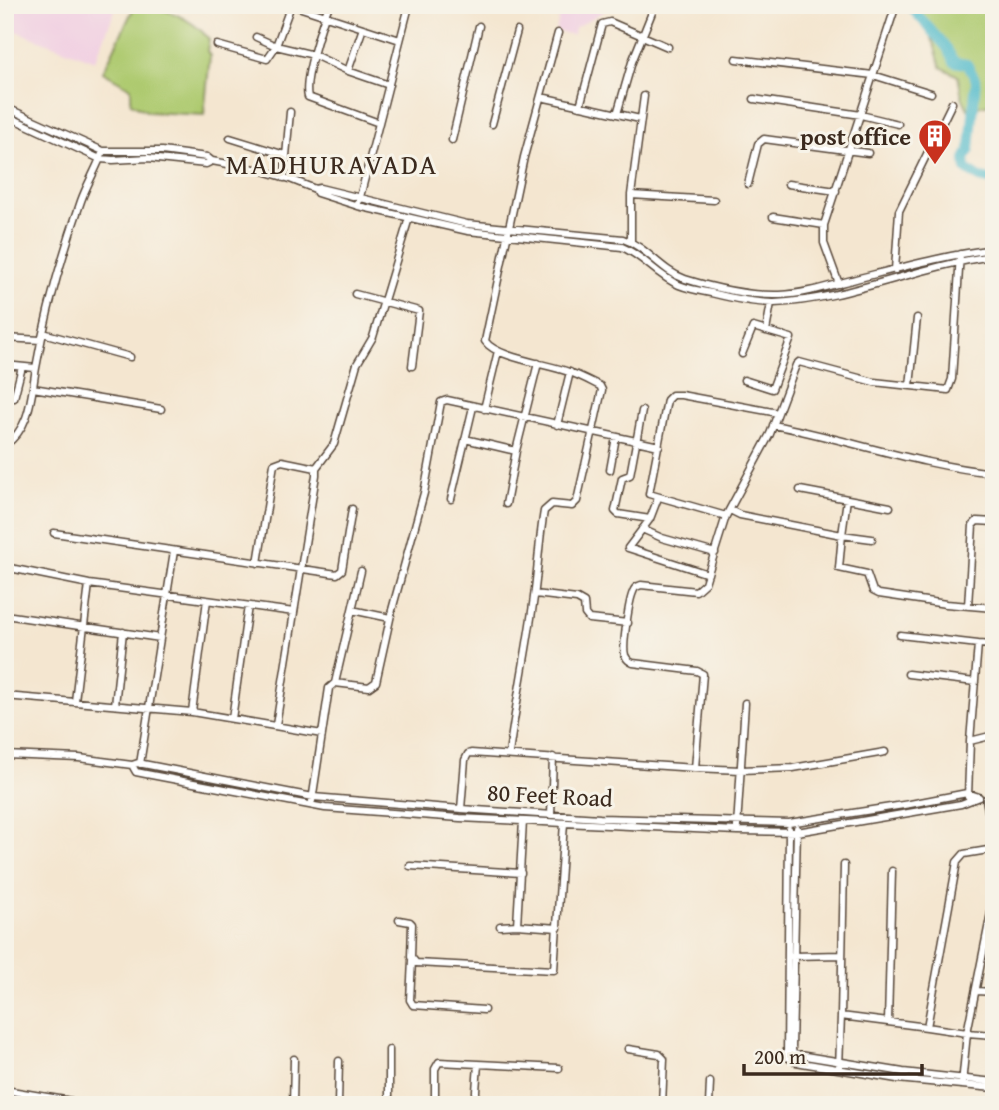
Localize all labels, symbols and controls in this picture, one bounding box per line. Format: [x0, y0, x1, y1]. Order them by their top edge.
building icon: post office [916, 117, 954, 166]
place label: post office [800, 119, 911, 154]
district label: MADHURAVADA [226, 143, 438, 184]
street label: 80 Feet Road [486, 774, 614, 816]
scale bar [744, 1033, 922, 1077]
text: 200 m [754, 1041, 806, 1072]

